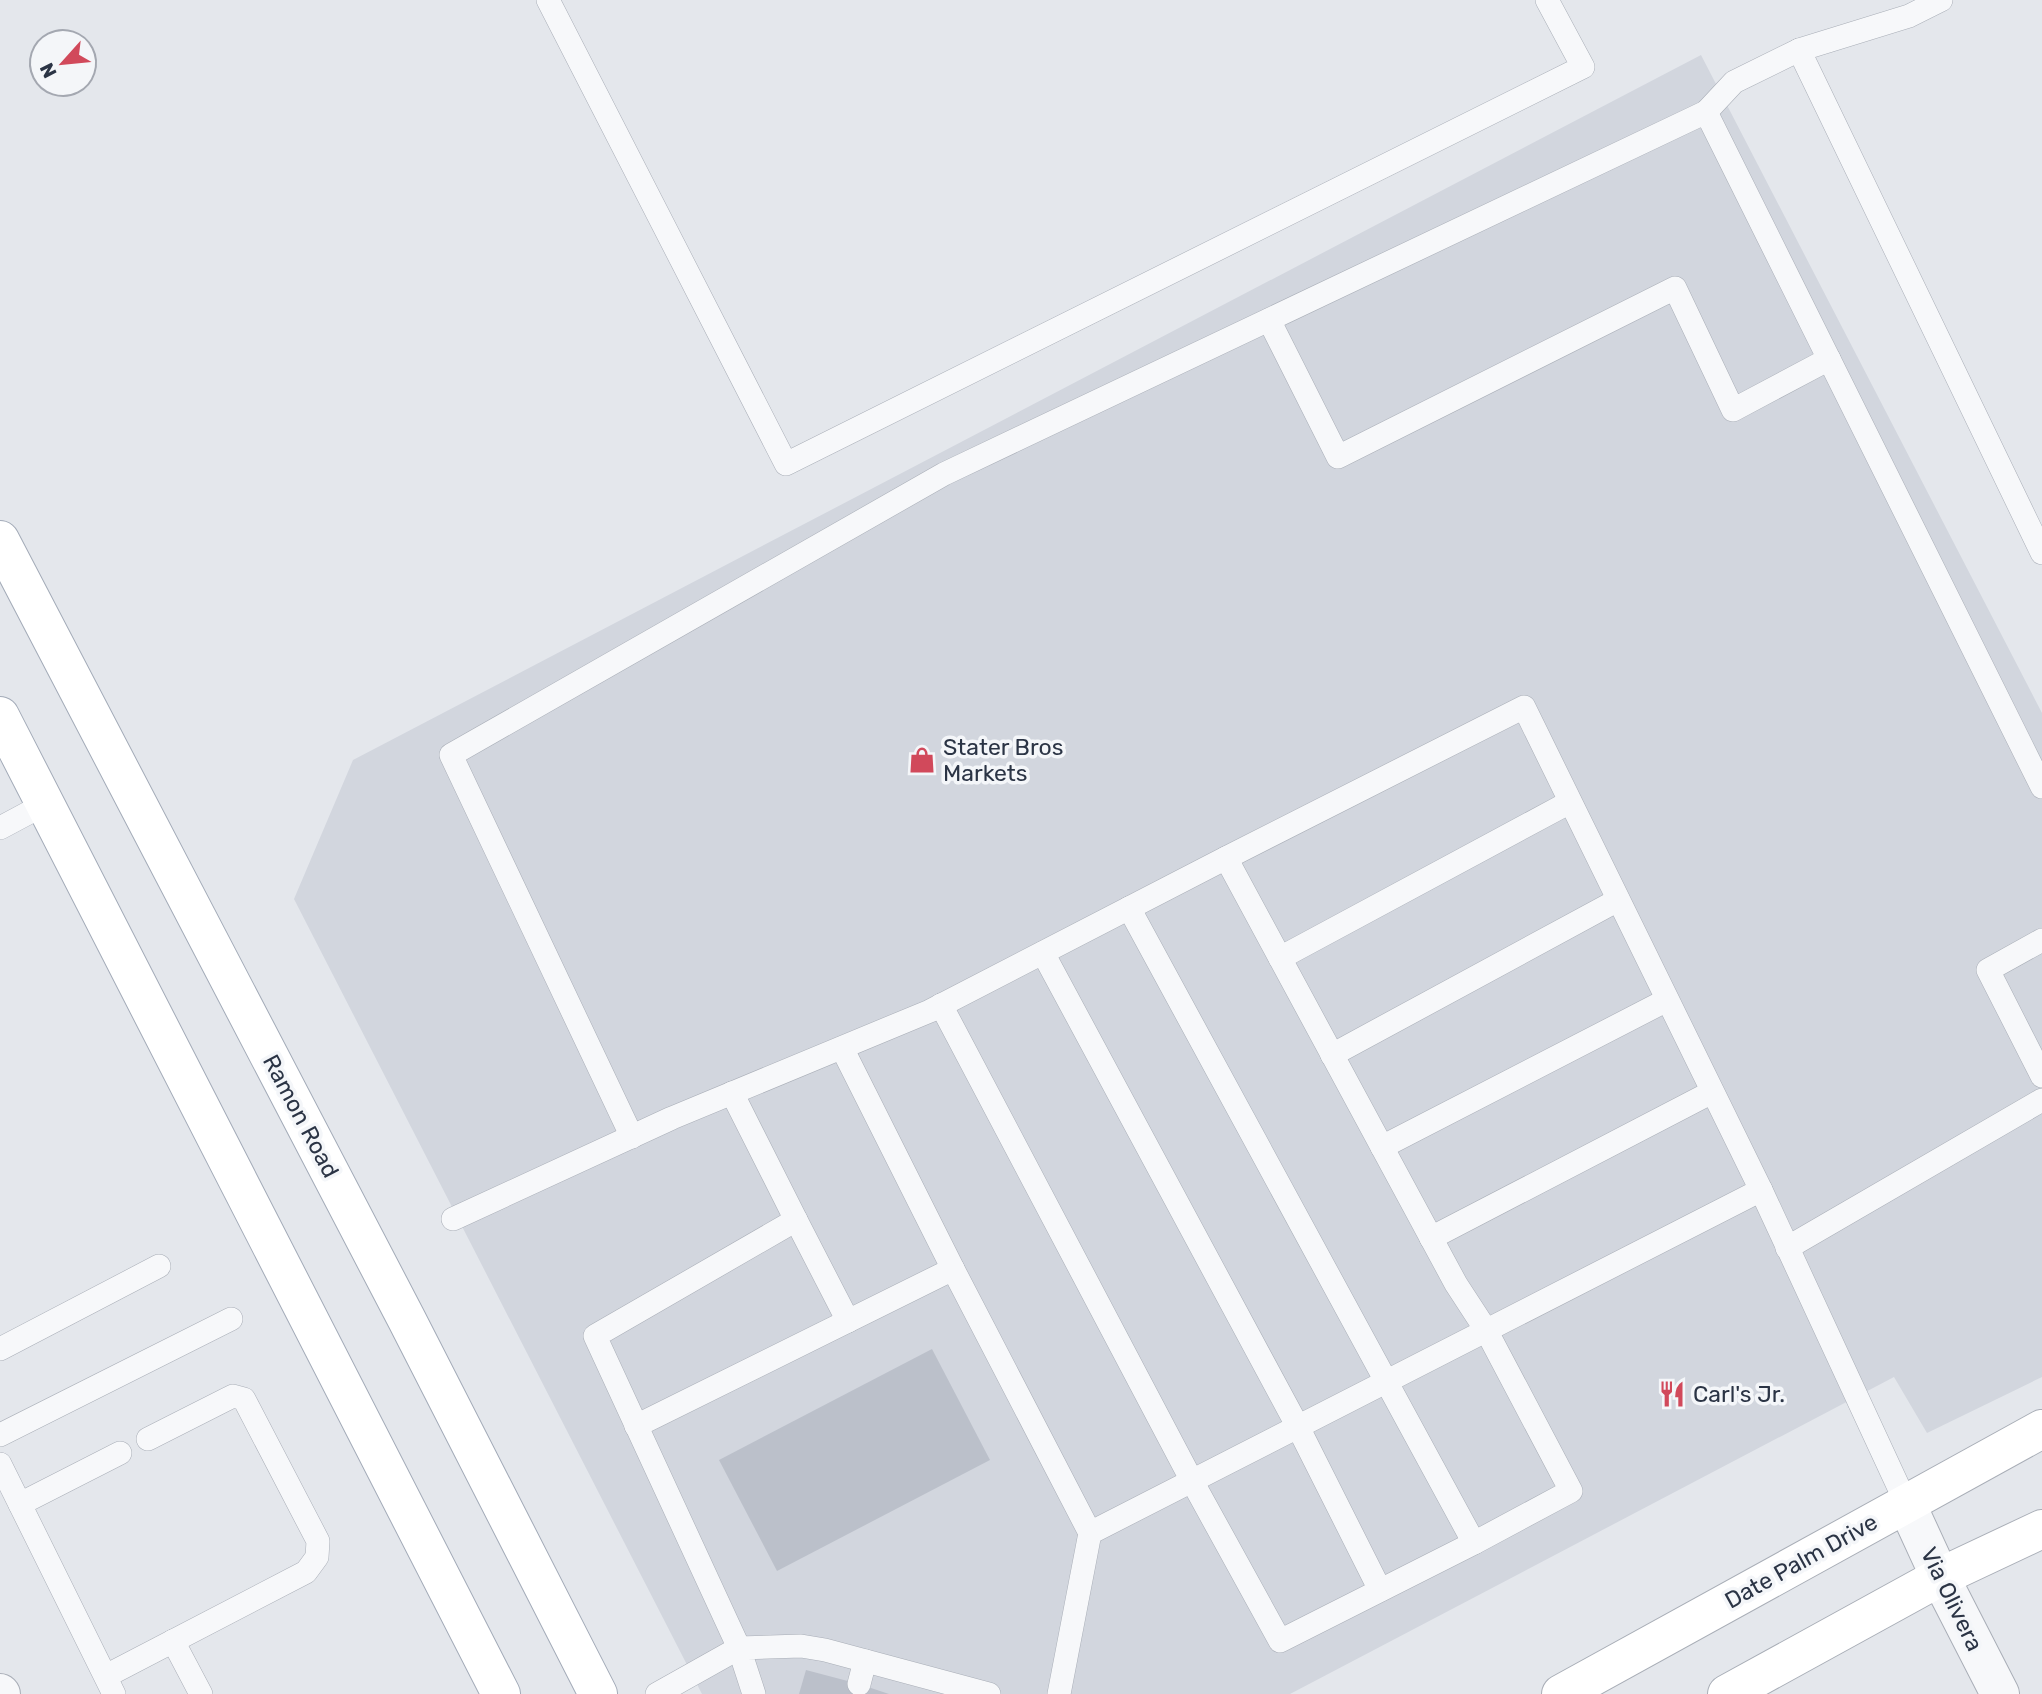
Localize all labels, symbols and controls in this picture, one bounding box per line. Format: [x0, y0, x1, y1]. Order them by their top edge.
north arrow [28, 28, 98, 98]
text: N [35, 59, 62, 82]
place label: Stater Bros Markets [943, 733, 1063, 787]
shop icon: Stater Bros Markets [907, 745, 937, 775]
street label: Ramon Road [257, 1050, 345, 1182]
restaurant icon: Carl's Jr. [1657, 1379, 1687, 1409]
place label: Carl's Jr. [1693, 1380, 1785, 1408]
street label: Date Palm Drive [1720, 1507, 1882, 1615]
street label: Via Olivera [1915, 1543, 1989, 1655]

